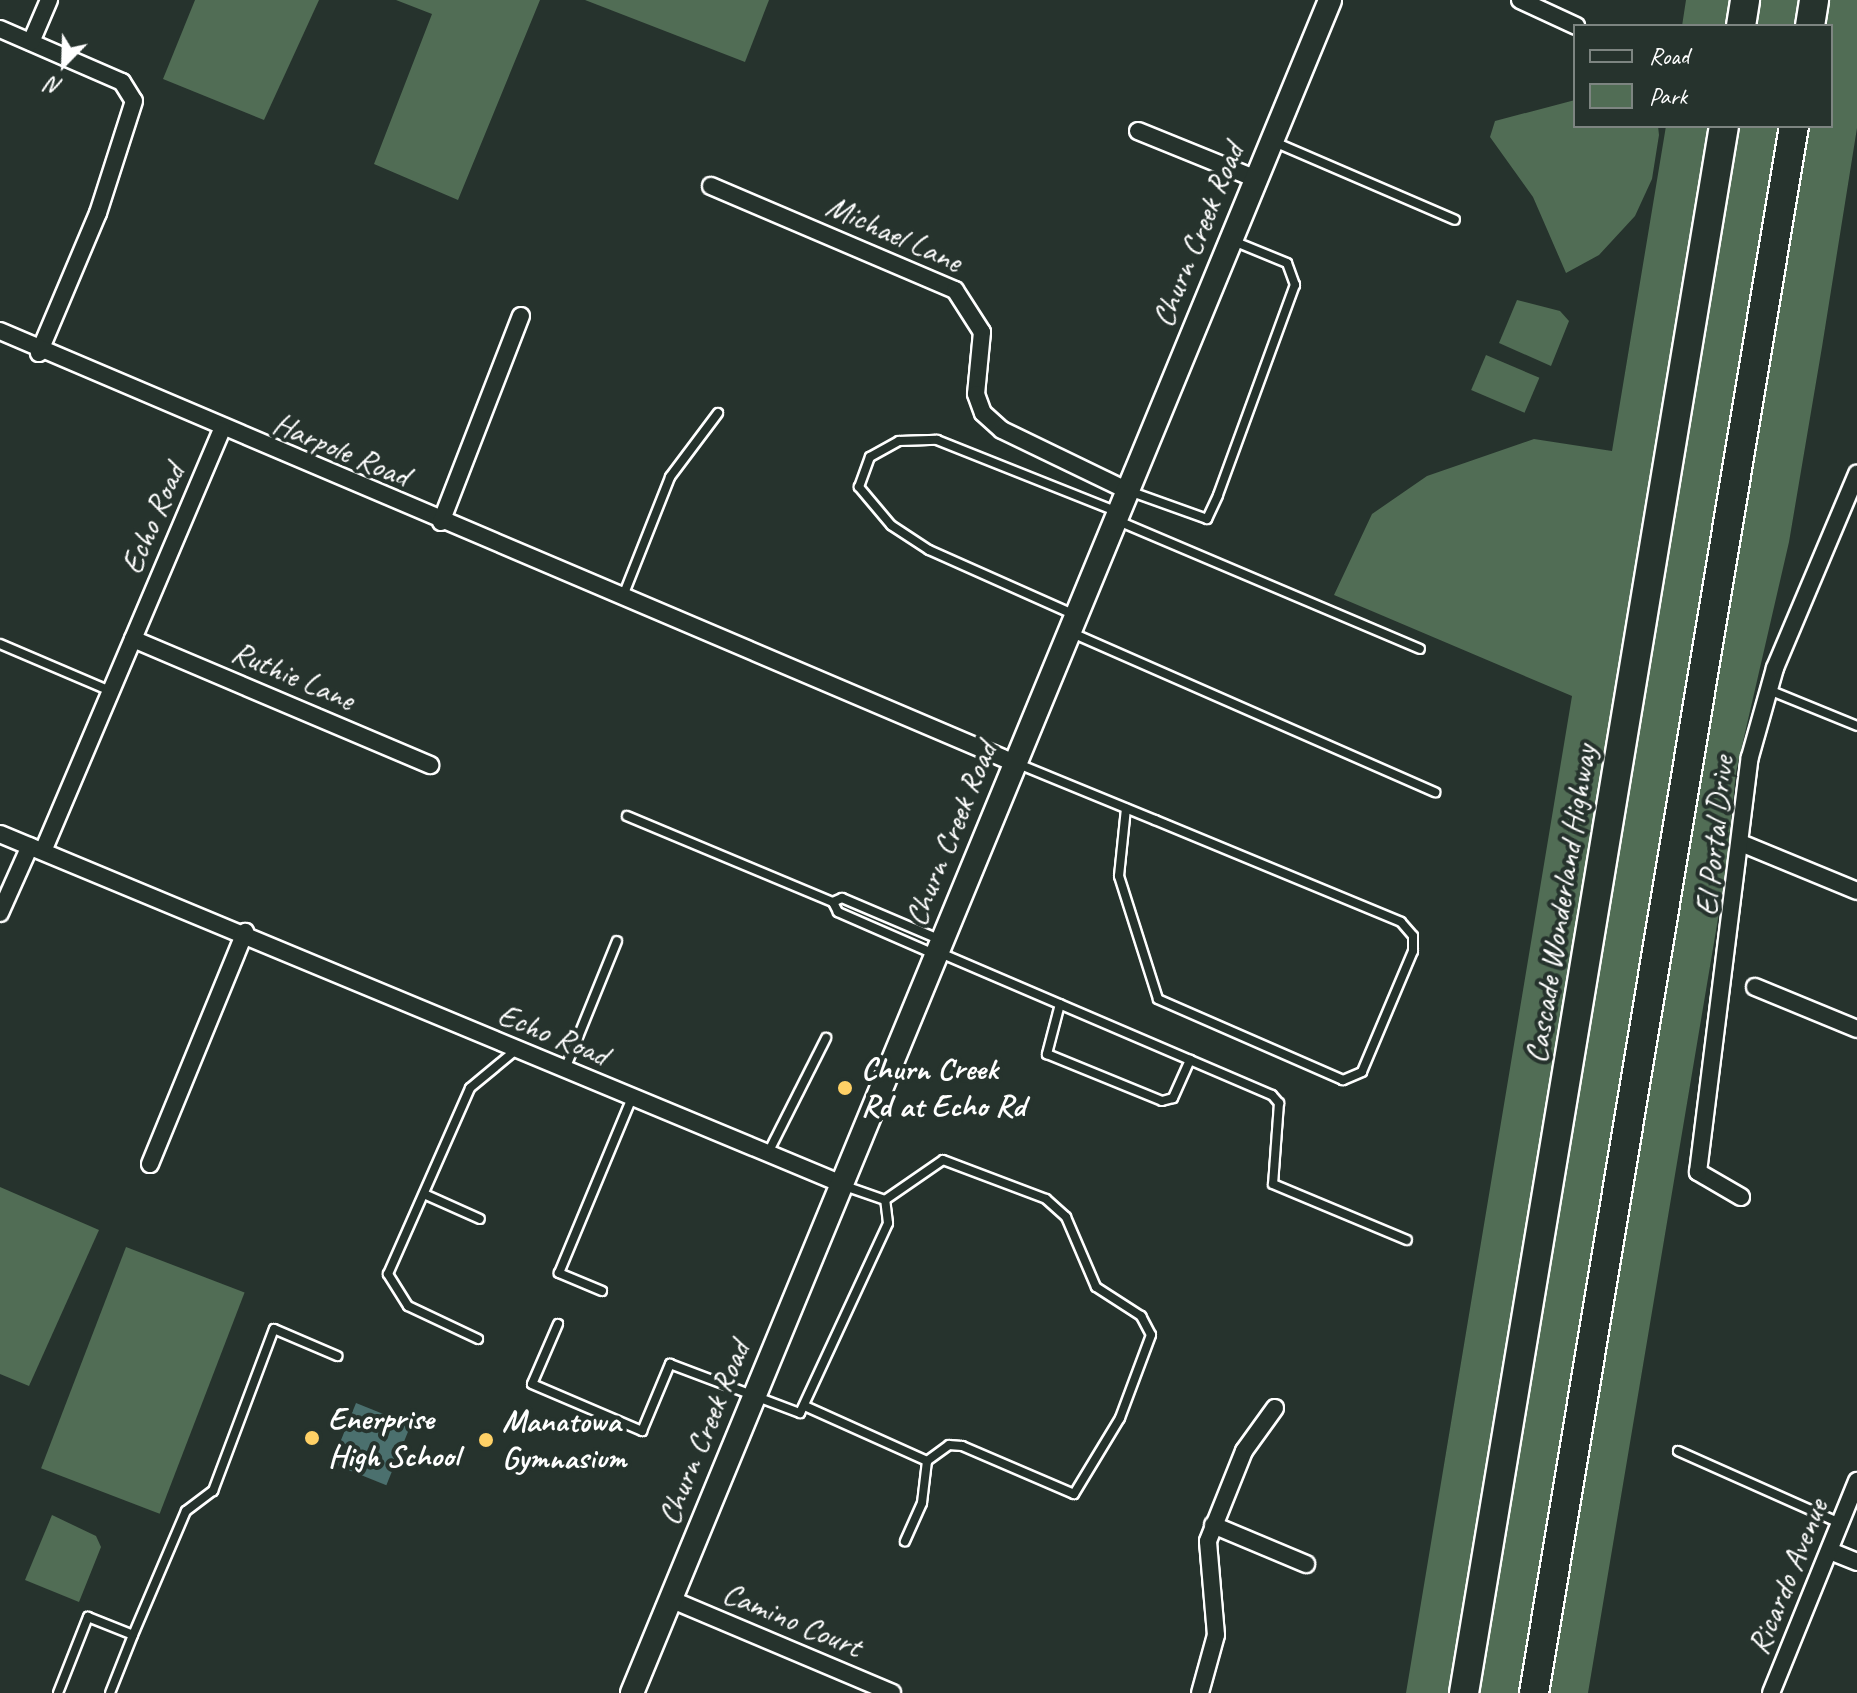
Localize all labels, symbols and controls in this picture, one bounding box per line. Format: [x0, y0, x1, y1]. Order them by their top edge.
north arrow [24, 24, 104, 104]
legend [1573, 24, 1833, 128]
text: Road [1649, 41, 1689, 71]
text: N [43, 71, 66, 102]
text: Park [1649, 81, 1687, 111]
street label: Churn Creek Road [1144, 137, 1252, 333]
street label: Michael Lane [820, 187, 968, 281]
street label: Harpole Road [267, 404, 415, 496]
street label: Echo Road [113, 458, 193, 580]
street label: Ruthie Lane [226, 633, 360, 719]
street label: Churn Creek Road [897, 736, 1005, 932]
street label: Cascade Wonderland Highway [1517, 742, 1605, 1066]
street label: El Portal Drive [1687, 754, 1743, 918]
street label: Echo Road [492, 996, 614, 1074]
place label: Churn Creek Rd at Echo Rd [861, 1051, 1024, 1126]
marker: Churn Creek Rd at Echo Rd [836, 1079, 854, 1097]
street label: Churn Creek Road [650, 1335, 758, 1531]
place label: Enerprise High School [328, 1401, 458, 1476]
place label: Manatowa Gymnasium [502, 1403, 626, 1478]
marker: Enerprise High School [303, 1429, 321, 1447]
marker: Manatowa Gymnasium [477, 1431, 495, 1449]
street label: Ricardo Avenue [1739, 1494, 1837, 1660]
street label: Camino Court [717, 1574, 867, 1666]

